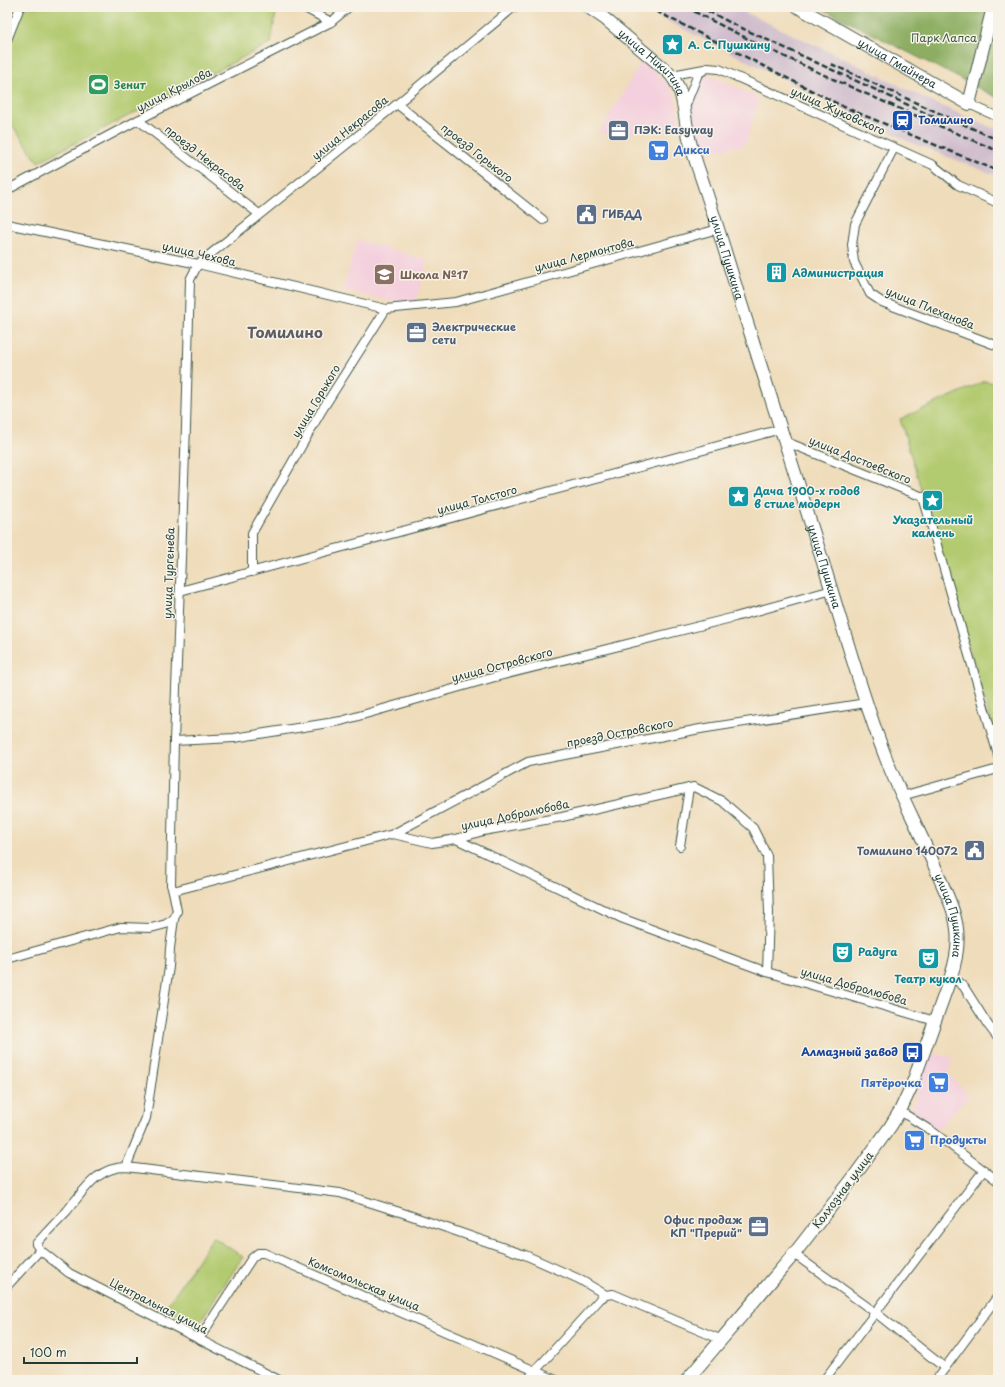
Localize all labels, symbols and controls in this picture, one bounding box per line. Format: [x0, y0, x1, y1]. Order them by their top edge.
street label: улица Никитина [615, 24, 690, 98]
park label: Парк Лапса [911, 29, 977, 46]
place icon: А. С. Пушкину [660, 32, 686, 58]
street label: улица Гмайнера [855, 34, 940, 92]
place label: А. С. Пушкину [688, 36, 770, 53]
street label: улица Крылова [133, 63, 215, 116]
sports icon: Зенит [85, 72, 111, 98]
place label: Зенит [113, 76, 146, 93]
street label: улица Жуковского [788, 82, 888, 139]
street label: улица Некрасова [308, 91, 392, 164]
station icon: Томилино [889, 107, 915, 133]
place label: Томилино [918, 111, 974, 128]
office icon: ПЭК: Easyway [606, 117, 632, 143]
street label: проезд Горького [438, 119, 517, 186]
street label: проезд Некрасова [161, 121, 249, 195]
place label: ПЭК: Easyway [634, 121, 713, 138]
supermarket icon: Дикси [646, 137, 672, 163]
place label: Дикси [673, 141, 710, 158]
public building icon: ГИБДД [574, 201, 600, 227]
place label: ГИБДД [602, 205, 642, 222]
street label: улица Пушкина [706, 213, 748, 302]
street label: улица Лермонтова [532, 233, 636, 276]
street label: улица Чехова [161, 237, 238, 270]
building icon: Администрация [764, 260, 790, 286]
school or university icon: Школа №17 [372, 262, 398, 288]
place label: Администрация [792, 264, 884, 281]
place label: Школа №17 [400, 266, 468, 283]
street label: улица Плеханова [883, 282, 977, 333]
place label: Электрические сети [432, 318, 516, 348]
district label: Томилино [247, 320, 323, 343]
office icon: Электрические сети [404, 320, 430, 346]
street label: улица Горького [287, 361, 344, 441]
street label: улица Достоевского [807, 431, 914, 488]
street label: улица Толстого [435, 481, 519, 518]
place label: Дача 1900-х годов в стиле модерн [753, 482, 860, 512]
place icon: Дача 1900-х годов в стиле модерн [725, 484, 751, 510]
place icon: Указательный камень [920, 487, 946, 513]
place label: Указательный камень [892, 511, 973, 541]
street label: улица Пушкина [804, 522, 846, 611]
street label: улица Тургенева [158, 527, 179, 619]
street label: улица Островского [450, 643, 554, 686]
street label: проезд Островского [565, 714, 675, 751]
street label: улица Добролюбова [459, 795, 571, 834]
public building icon: Томилино 140072 [961, 838, 987, 864]
place label: Томилино 140072 [857, 842, 958, 859]
street label: улица Пушкина [931, 871, 967, 959]
theatre icon: Радуга [830, 939, 856, 965]
place label: Радуга [858, 943, 898, 960]
theatre icon: Театр кукол [915, 946, 941, 972]
street label: улица Добролюбова [799, 962, 910, 1009]
place label: Театр кукол [894, 970, 962, 987]
bus stop icon: Алмазный завод [900, 1039, 926, 1065]
place label: Алмазный завод [801, 1043, 898, 1060]
supermarket icon: Пятёрочка [925, 1070, 951, 1096]
place label: Пятёрочка [861, 1074, 922, 1091]
supermarket icon: Продукты [901, 1127, 927, 1153]
place label: Продукты [930, 1131, 987, 1148]
street label: Колхозная улица [808, 1148, 877, 1232]
place label: Офис продаж КП "Прерий" [664, 1211, 742, 1241]
office icon: Офис продаж КП "Прерий" [745, 1213, 771, 1239]
street label: Комсомольская улица [306, 1252, 423, 1315]
street label: Центральная улица [107, 1273, 211, 1338]
scale bar [24, 1339, 137, 1365]
text: 100 m [30, 1343, 67, 1361]

